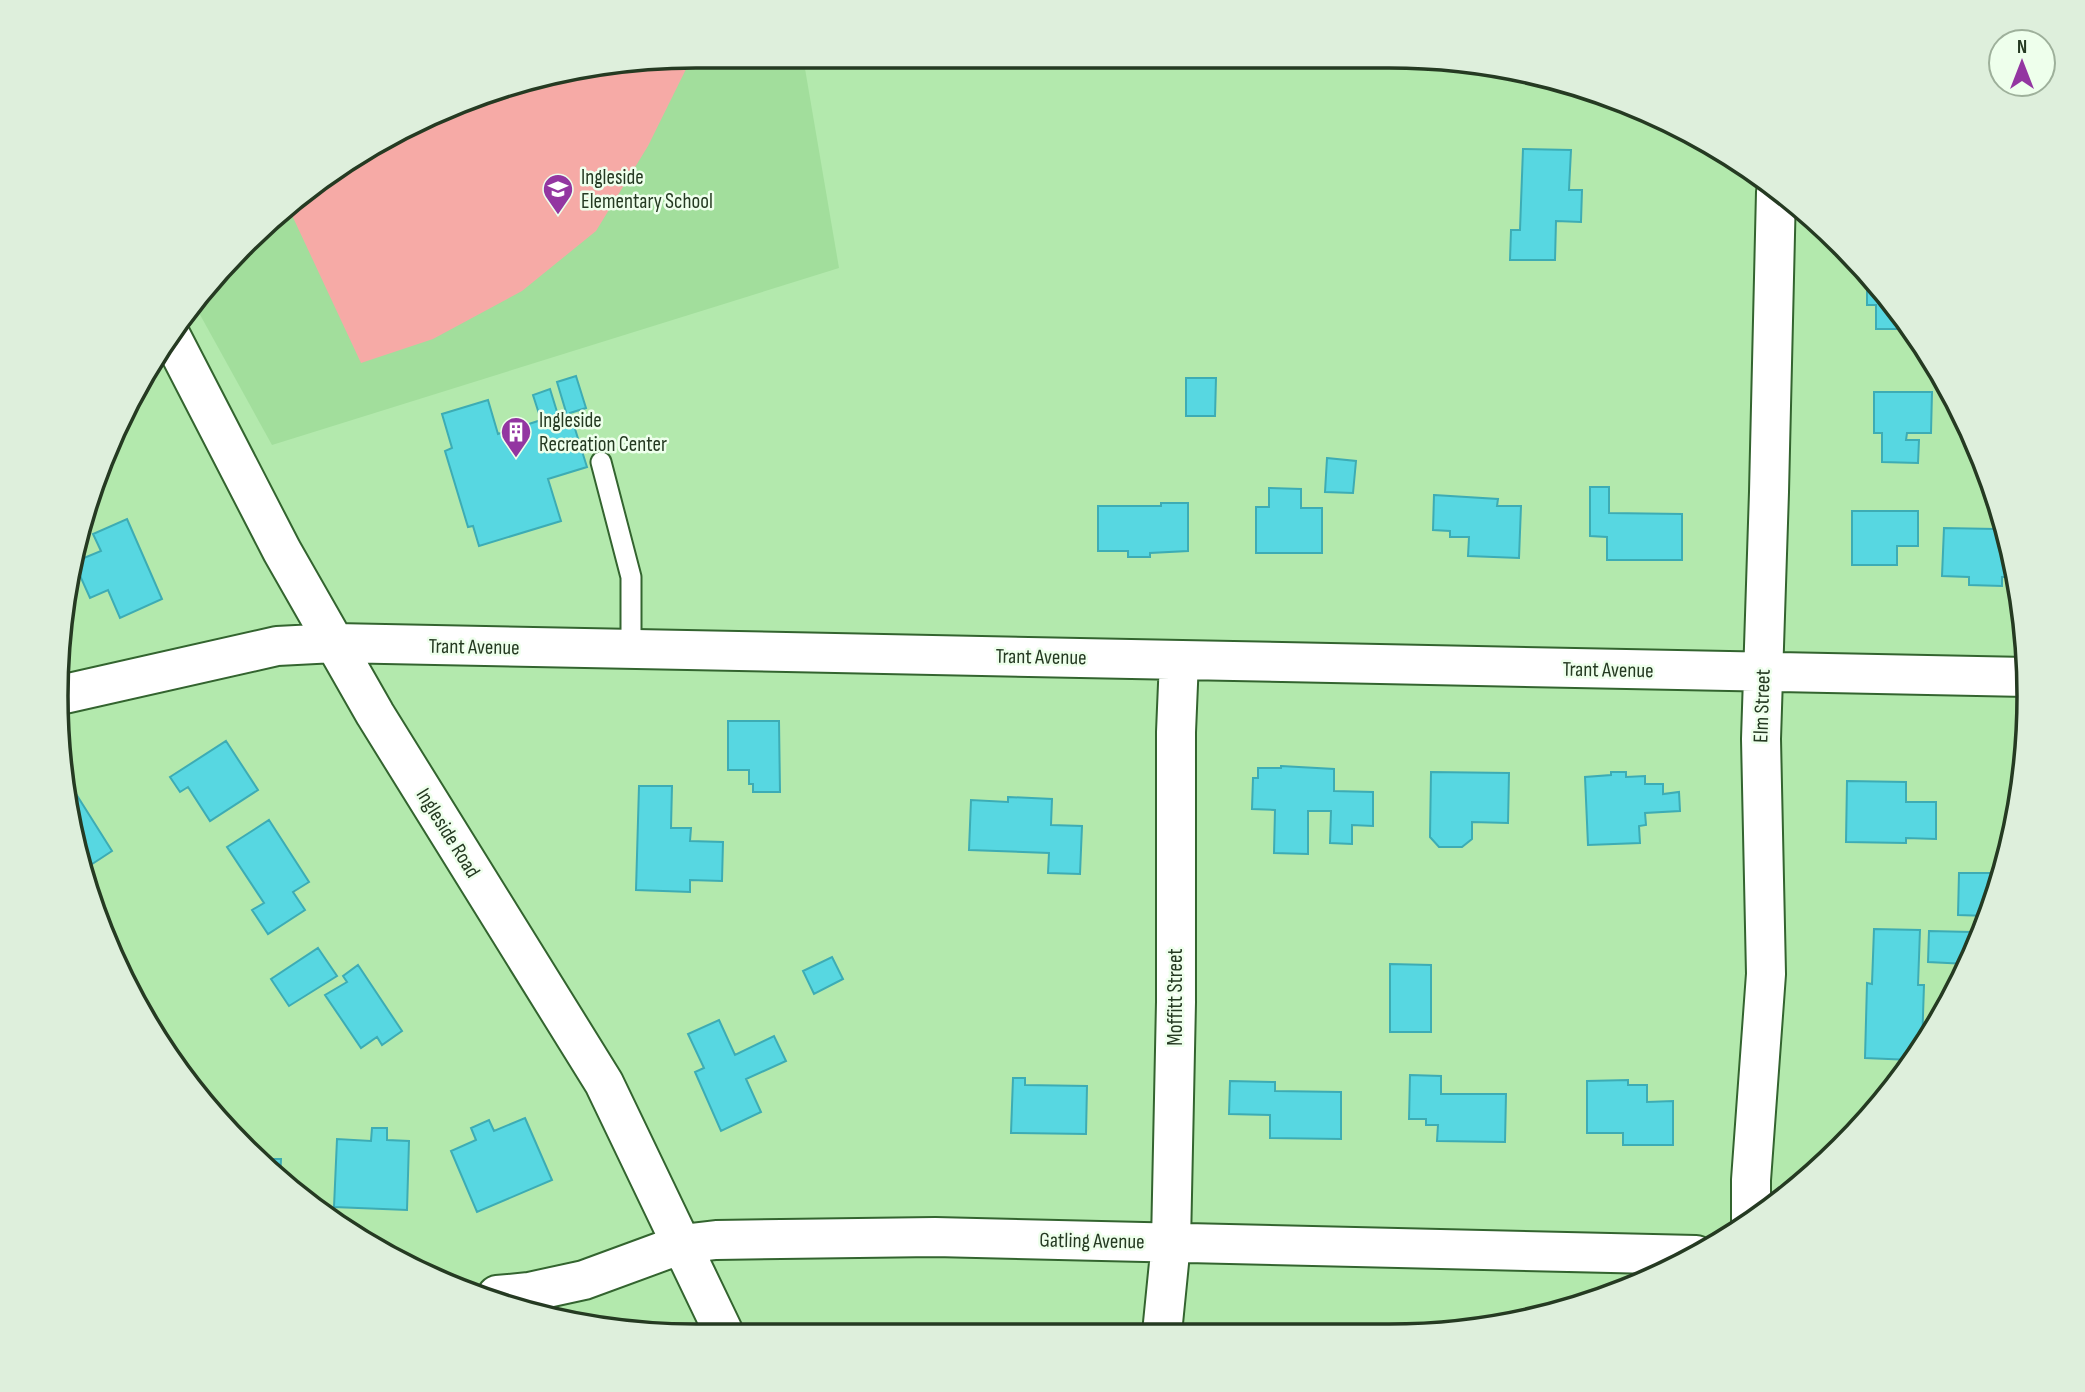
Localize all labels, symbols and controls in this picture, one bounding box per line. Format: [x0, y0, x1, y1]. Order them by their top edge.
north arrow [1987, 28, 2057, 98]
text: N [2017, 36, 2027, 59]
place label: Ingleside Elementary School [581, 165, 713, 214]
school or university icon: Ingleside Elementary School [541, 172, 575, 216]
place label: Ingleside Recreation Center [539, 408, 667, 457]
building icon: Ingleside Recreation Center [499, 415, 533, 459]
street label: Trant Avenue [428, 634, 520, 660]
street label: Trant Avenue [995, 644, 1087, 670]
street label: Trant Avenue [1562, 657, 1654, 683]
street label: Elm Street [1748, 669, 1776, 743]
street label: Ingleside Road [411, 784, 485, 882]
street label: Moffitt Street [1163, 948, 1188, 1046]
street label: Gatling Avenue [1039, 1228, 1145, 1254]

